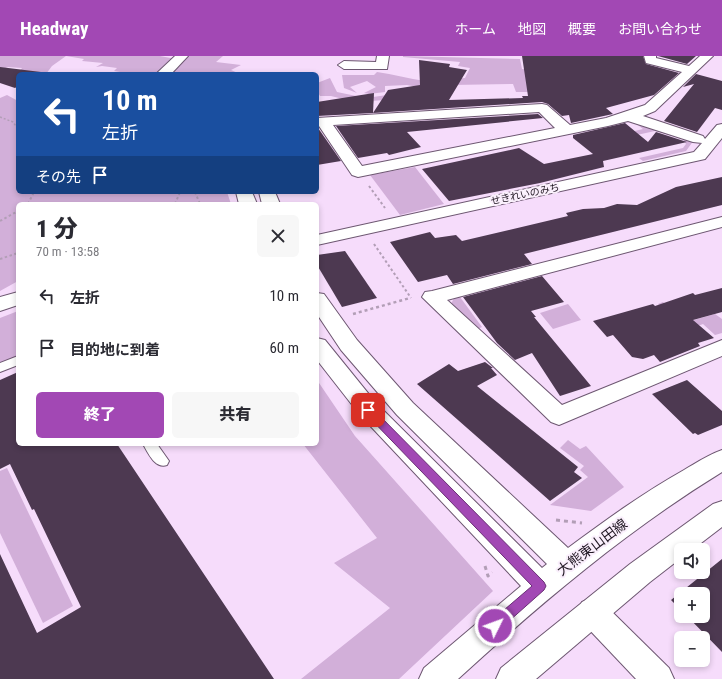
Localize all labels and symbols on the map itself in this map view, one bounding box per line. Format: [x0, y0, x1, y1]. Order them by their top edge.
street label: せきれいのみち [490, 181, 560, 207]
pin [351, 393, 385, 427]
street label: 大熊東山田線 [554, 515, 630, 579]
position arrow [474, 605, 516, 647]

